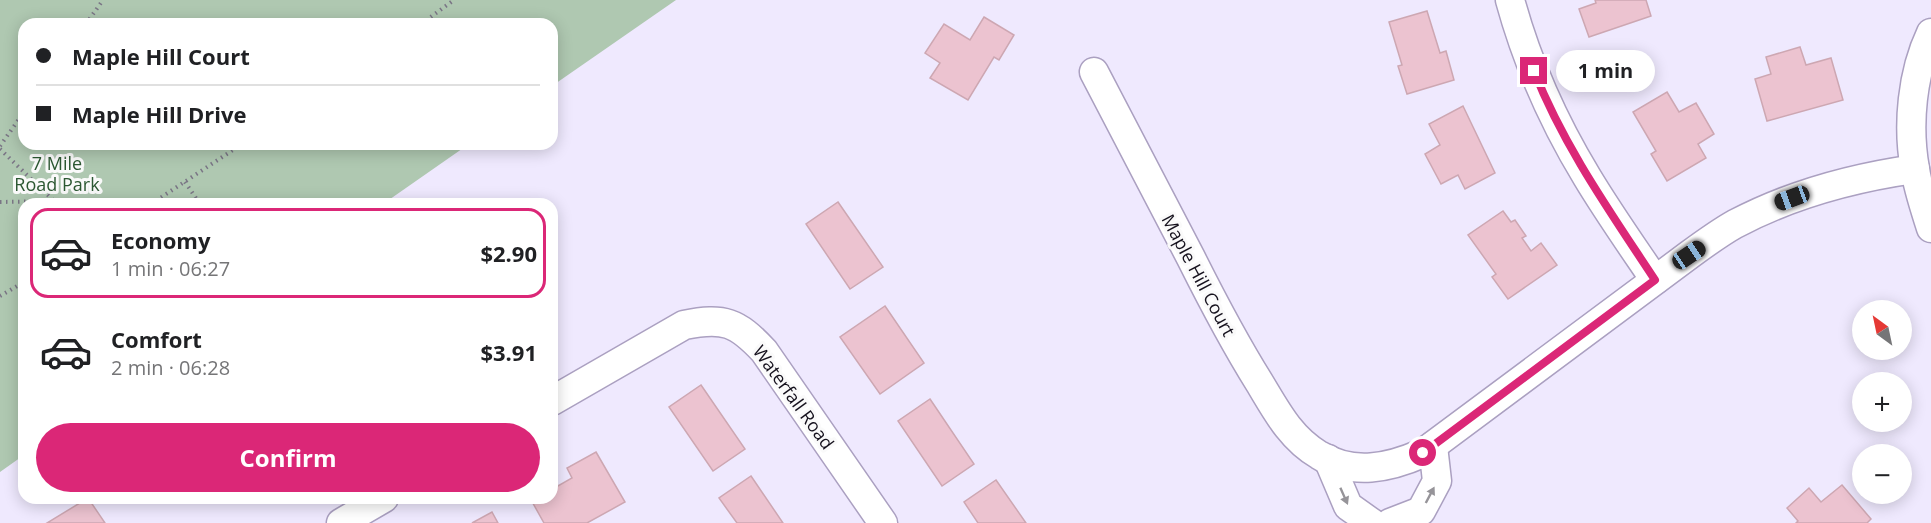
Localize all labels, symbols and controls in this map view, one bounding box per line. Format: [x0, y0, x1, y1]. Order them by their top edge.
text: Maple Hill Court [72, 41, 250, 71]
callout: 1 min [1555, 50, 1654, 92]
route end [1520, 57, 1547, 84]
text: 1 min [1578, 57, 1633, 84]
text: Maple Hill Drive [72, 99, 247, 129]
park label: 7 Mile Road Park [14, 151, 100, 196]
car [1772, 183, 1812, 213]
street label: Maple Hill Court [1157, 210, 1241, 340]
text: Economy [111, 225, 210, 255]
icon: car [39, 226, 93, 280]
car [1669, 237, 1709, 273]
text: $2.90 [480, 238, 537, 268]
text: 1 min · 06:27 [111, 255, 230, 282]
north arrow [1852, 300, 1912, 360]
map controls [1852, 300, 1912, 504]
text: Comfort [111, 324, 202, 354]
icon: car [39, 325, 93, 379]
text: $3.91 [480, 337, 537, 367]
street label: Waterfall Road [748, 340, 840, 454]
text: 2 min · 06:28 [111, 354, 230, 381]
button: + [1852, 372, 1912, 432]
button: Confirm [36, 423, 540, 492]
route start [1409, 439, 1436, 466]
button: − [1852, 444, 1912, 504]
one-way arrow [1425, 486, 1435, 503]
one-way arrow [1340, 487, 1349, 505]

